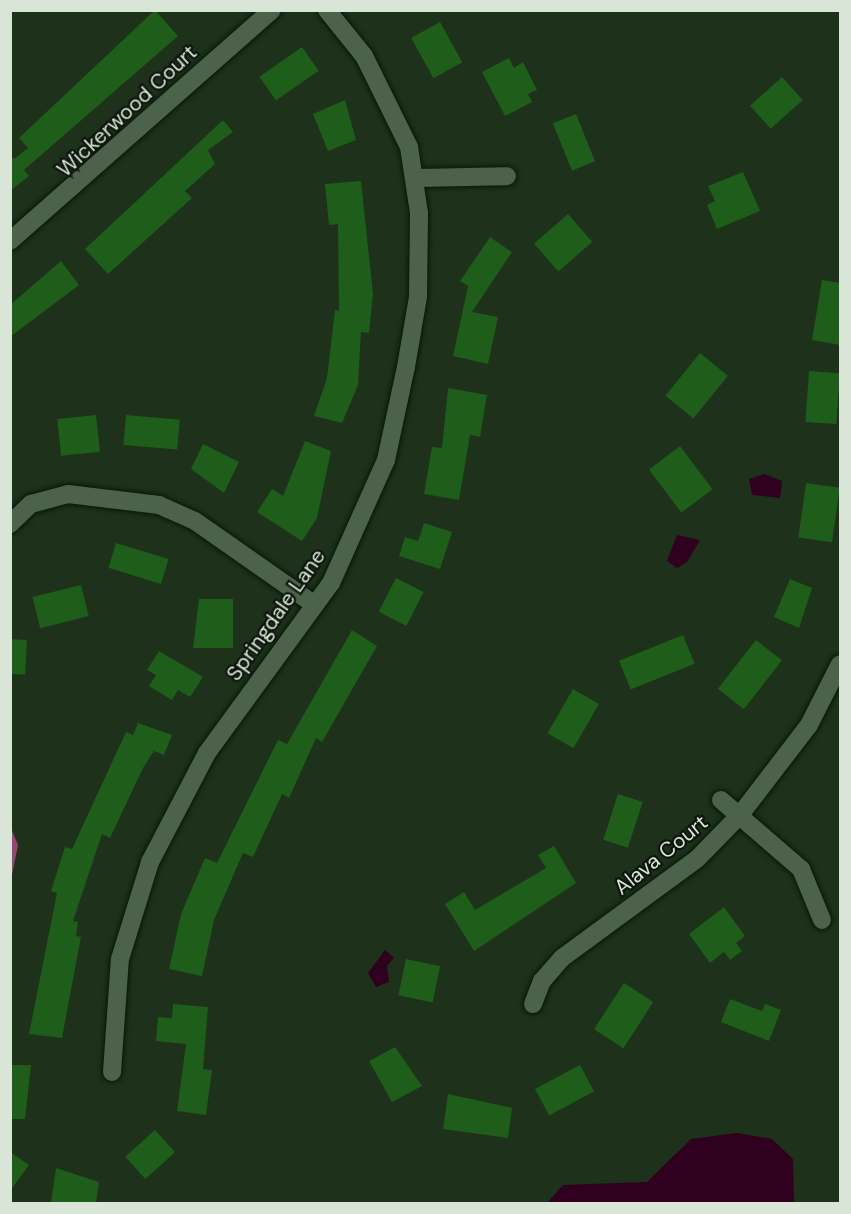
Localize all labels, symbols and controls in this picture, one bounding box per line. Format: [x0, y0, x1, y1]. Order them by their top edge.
street label: Wickerwood Court [52, 40, 202, 182]
street label: Springdale Lane [221, 544, 331, 686]
street label: Alava Court [609, 810, 713, 900]

